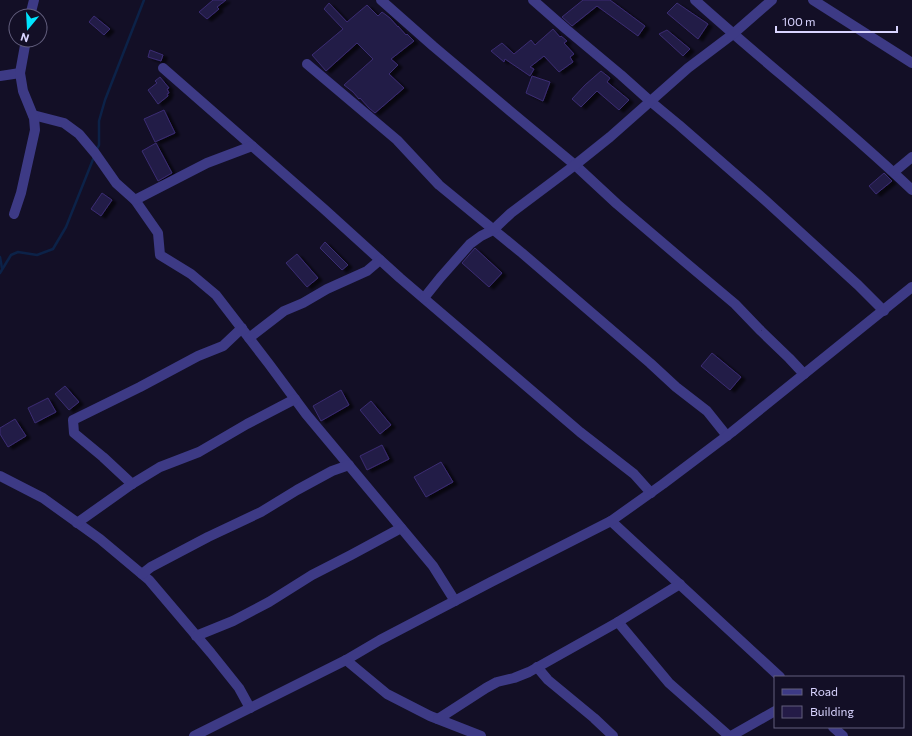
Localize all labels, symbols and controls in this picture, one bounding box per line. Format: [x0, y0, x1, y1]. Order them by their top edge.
north arrow [8, 8, 48, 48]
scale bar [776, 8, 897, 34]
text: 100 m [782, 14, 816, 28]
text: N [19, 31, 31, 45]
legend [774, 676, 904, 728]
text: Road [810, 684, 838, 698]
text: Building [810, 704, 854, 718]

